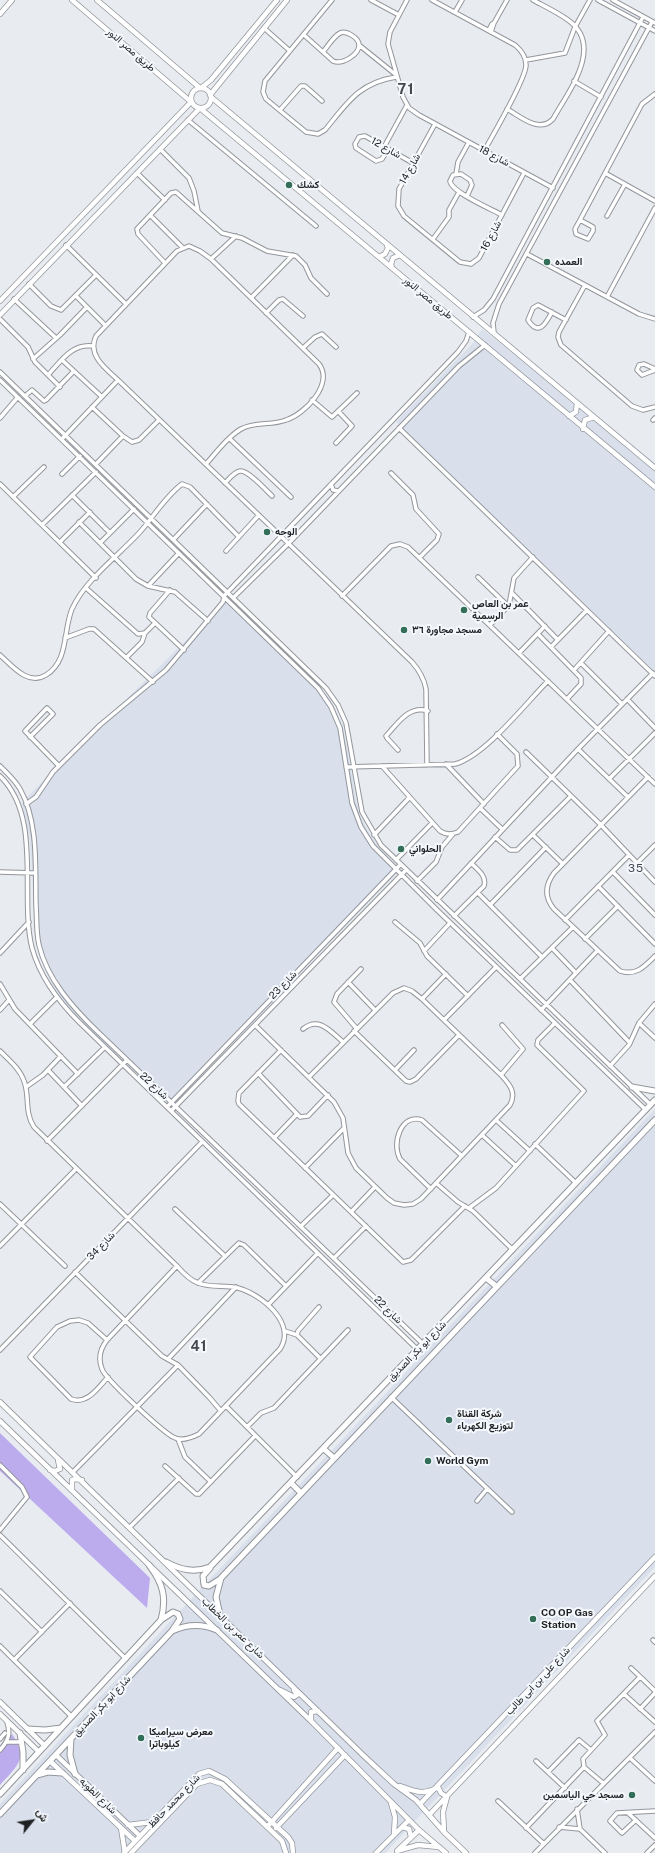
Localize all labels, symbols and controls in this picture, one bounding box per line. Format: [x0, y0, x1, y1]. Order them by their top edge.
street label: طريق مصر النور [104, 26, 158, 74]
district label: 71 [398, 82, 414, 98]
street label: شارع 12 [369, 135, 403, 161]
street label: شارع 18 [477, 143, 511, 169]
street label: شارع 14 [397, 152, 423, 186]
place label: كشك [297, 179, 319, 191]
marker: كشك [284, 180, 294, 190]
street label: شارع 16 [478, 219, 504, 253]
place label: العمده [555, 256, 582, 268]
marker: العمده [542, 257, 552, 267]
street label: طريق مصر النور [401, 274, 455, 322]
place label: الوحه [275, 526, 297, 538]
marker: الوحه [262, 527, 272, 537]
place label: عمر بن العاص الرسمية [472, 598, 529, 622]
marker: عمر بن العاص الرسمية [459, 605, 469, 615]
place label: مسجد مجاورة ٣٦ [412, 624, 482, 636]
marker: مسجد مجاورة ٣٦ [399, 625, 409, 635]
place label: الحلواني [409, 843, 441, 855]
marker: الحلواني [396, 844, 406, 854]
district label: 35 [628, 862, 644, 876]
street label: شارع 23 [267, 968, 299, 1002]
street label: شارع 22 [137, 1070, 171, 1102]
street label: شارع 34 [84, 1229, 118, 1263]
street label: شارع 22 [371, 1294, 405, 1326]
street label: شارع ابو بكر الصديق [385, 1318, 449, 1384]
district label: 41 [190, 1339, 208, 1355]
place label: شركة القناة لتوزيع الكهرباء [457, 1408, 513, 1432]
marker: شركة القناة لتوزيع الكهرباء [444, 1415, 454, 1425]
place label: World Gym [436, 1455, 489, 1467]
marker: World Gym [423, 1456, 433, 1466]
street label: شارع عمر بن الخطاب [199, 1595, 267, 1661]
place label: CO OP Gas Station [541, 1607, 593, 1630]
marker: CO OP Gas Station [528, 1614, 538, 1624]
street label: شارع على بن ابى طالب [503, 1644, 573, 1718]
street label: شارع ابو بكر الصديق [71, 1673, 133, 1739]
place label: معرض سيراميكا كيلوباترا [149, 1726, 213, 1750]
marker: معرض سيراميكا كيلوباترا [136, 1733, 146, 1743]
street label: شارع محمد حافظ [145, 1772, 203, 1830]
street label: شارع الطوبه [77, 1775, 119, 1817]
place label: مسجد حي الياسمين [543, 1789, 624, 1801]
marker: مسجد حي الياسمين [627, 1790, 637, 1800]
north arrow [12, 1801, 52, 1841]
text: ش [34, 1806, 51, 1824]

